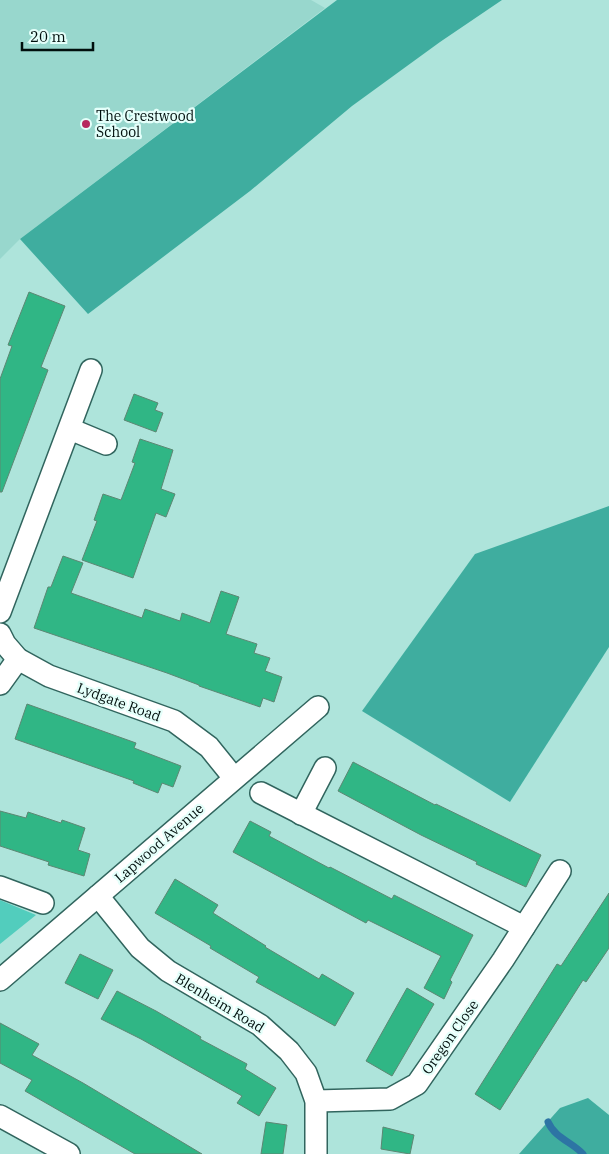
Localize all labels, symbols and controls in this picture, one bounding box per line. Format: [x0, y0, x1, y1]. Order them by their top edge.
scale bar [22, 20, 94, 52]
text: 20 m [30, 27, 66, 46]
place label: The Crestwood School [96, 107, 195, 141]
marker: The Crestwood School [80, 118, 92, 130]
street label: Lydgate Road [75, 679, 164, 726]
street label: Lapwood Avenue [111, 799, 207, 887]
street label: Blenheim Road [172, 969, 268, 1037]
street label: Oregon Close [418, 996, 482, 1078]

